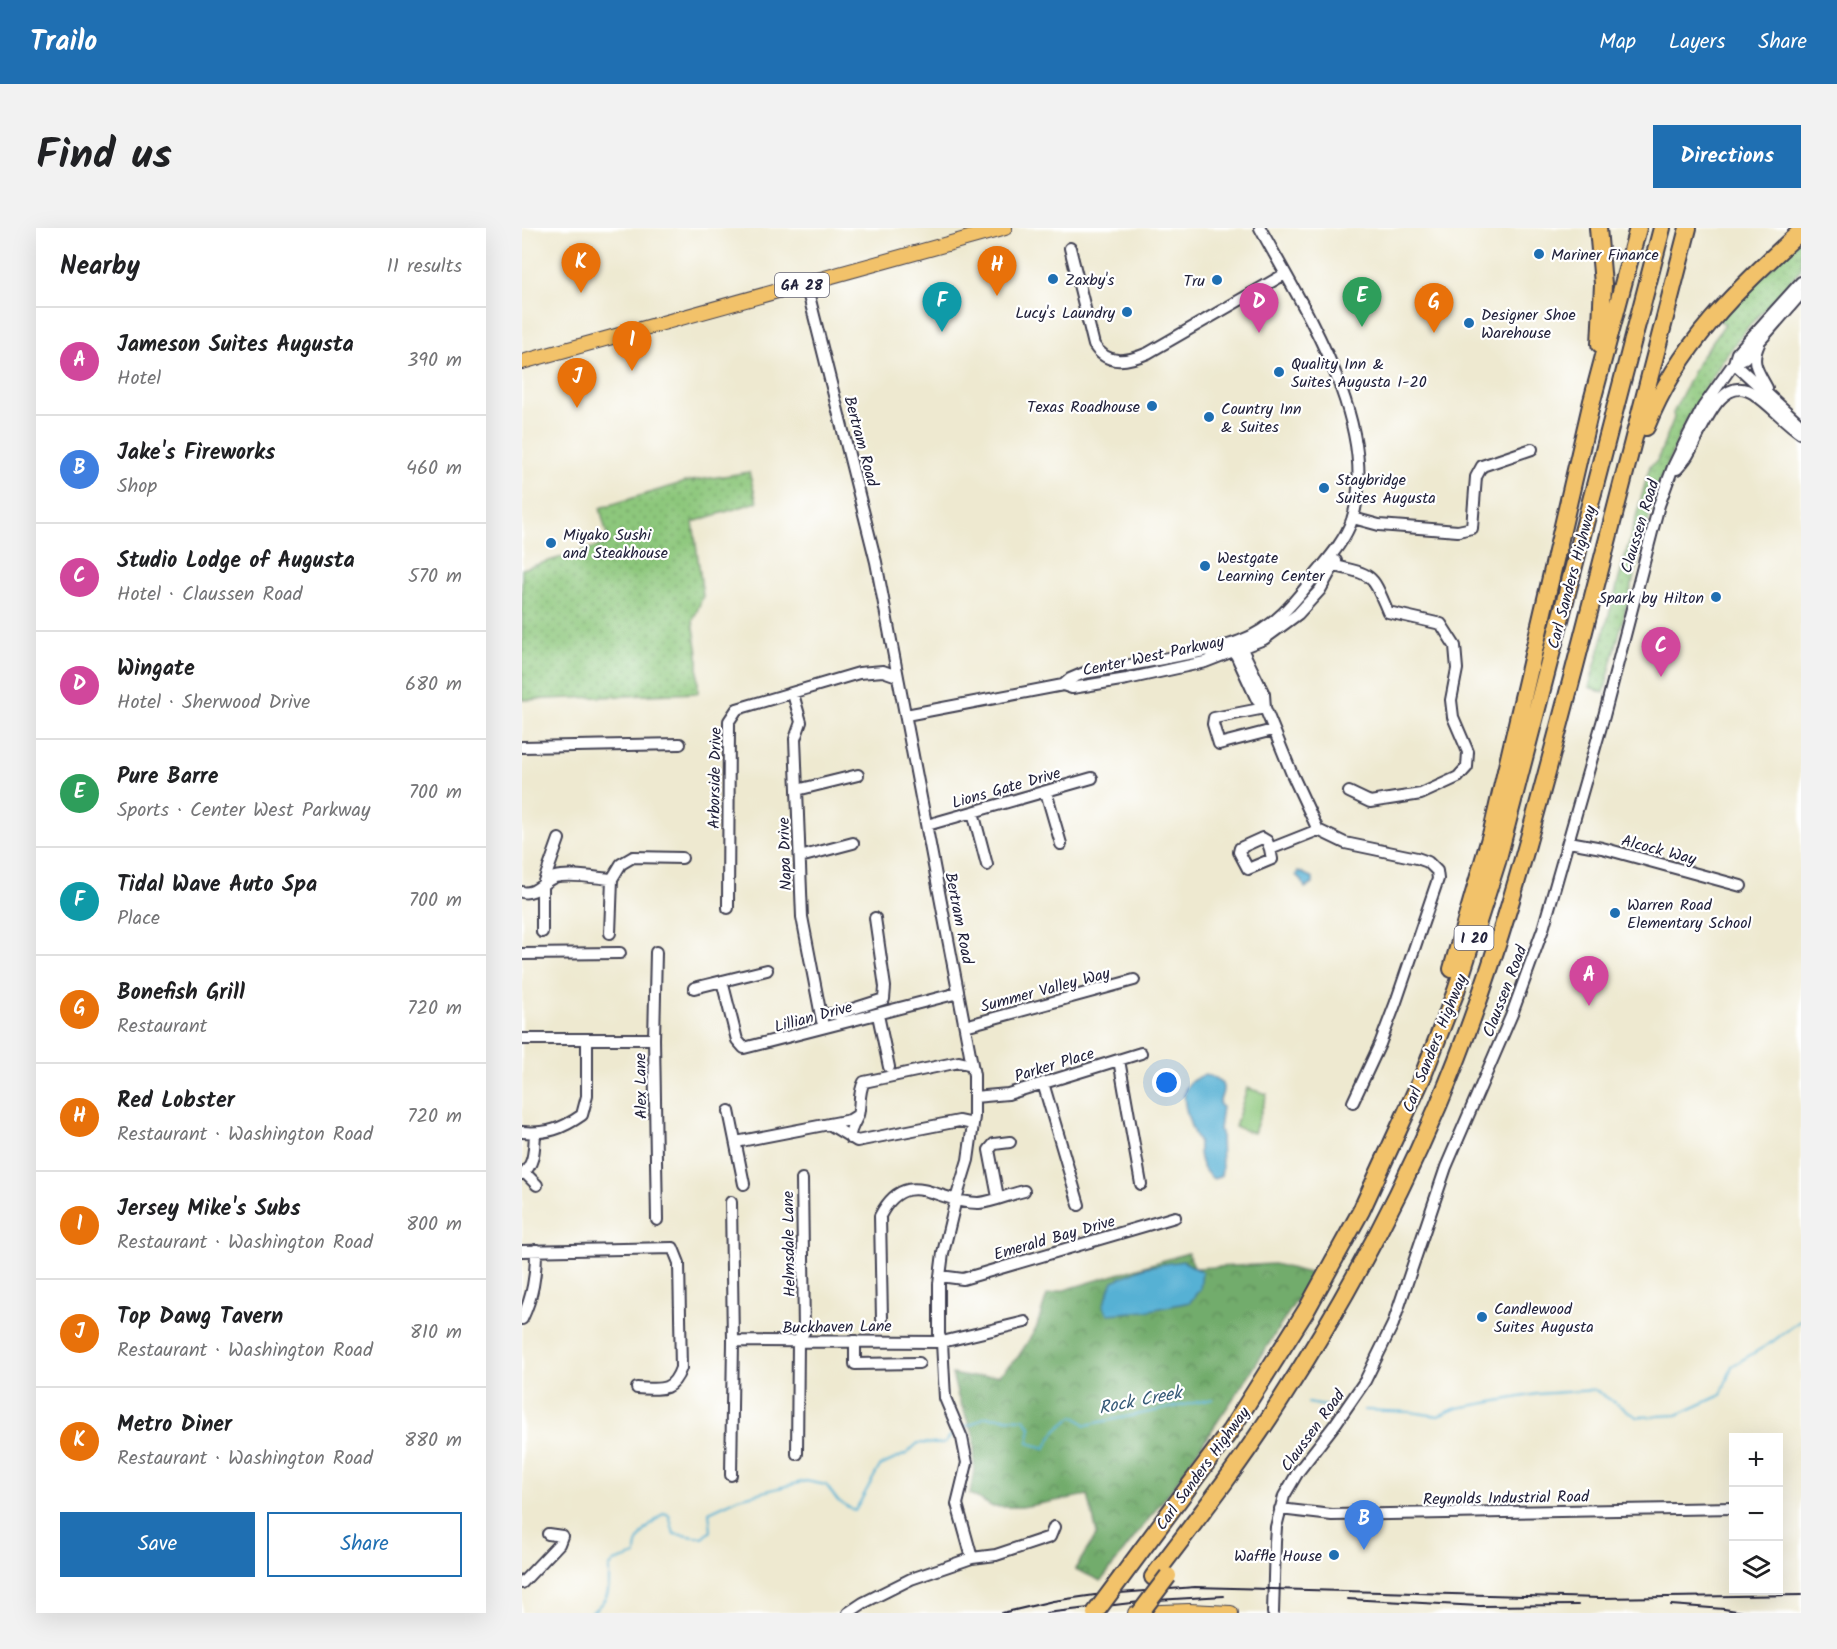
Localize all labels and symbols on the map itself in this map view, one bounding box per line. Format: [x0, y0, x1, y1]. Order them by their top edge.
place label: Mariner Finance [1551, 243, 1659, 268]
pin: K [562, 244, 600, 293]
pin: H [978, 247, 1016, 296]
marker: Mariner Finance [1532, 247, 1546, 261]
place label: Zaxby's [1065, 268, 1114, 293]
place label: Tru [1183, 269, 1205, 294]
marker: Zaxby's [1046, 272, 1060, 286]
road number: GA 28 [775, 273, 829, 297]
marker: Tru [1210, 273, 1224, 287]
pin: E [1342, 278, 1382, 327]
pin: F [922, 282, 962, 332]
pin: D [1240, 284, 1278, 333]
pin: G [1414, 284, 1454, 333]
place label: Lucy's Laundry [1015, 301, 1115, 326]
place label: Designer Shoe Warehouse [1481, 303, 1576, 346]
marker: Lucy's Laundry [1120, 305, 1134, 319]
marker: Designer Shoe Warehouse [1462, 316, 1476, 330]
pin: I [612, 322, 652, 371]
place label: Quality Inn & Suites Augusta I-20 [1291, 352, 1427, 395]
pin: J [558, 358, 596, 408]
marker: Quality Inn & Suites Augusta I-20 [1272, 365, 1286, 379]
street label: Bertram Road [836, 393, 885, 490]
place label: Texas Roadhouse [1027, 395, 1140, 420]
place label: Country Inn & Suites [1221, 397, 1301, 440]
marker: Texas Roadhouse [1145, 399, 1159, 413]
marker: Country Inn & Suites [1202, 410, 1216, 424]
place label: Staybridge Suites Augusta [1336, 468, 1436, 511]
street label: Claussen Road [1614, 476, 1667, 576]
marker: Staybridge Suites Augusta [1317, 481, 1331, 495]
street label: Carl Sanders Highway [1541, 502, 1604, 652]
place label: Miyako Sushi and Steakhouse [563, 523, 668, 566]
marker: Miyako Sushi and Steakhouse [544, 536, 558, 550]
place label: Westgate Learning Center [1217, 546, 1326, 589]
marker: Westgate Learning Center [1198, 559, 1212, 573]
place label: Spark by Hilton [1598, 586, 1704, 611]
marker: Spark by Hilton [1709, 590, 1723, 604]
pin: C [1642, 628, 1680, 677]
street label: Center West Parkway [1080, 629, 1227, 684]
street label: Arborside Drive [702, 727, 729, 829]
street label: Lions Gate Drive [949, 761, 1064, 816]
street label: Napa Drive [772, 817, 799, 891]
street label: Alcock Way [1618, 828, 1699, 873]
street label: Bertram Road [937, 870, 980, 967]
place label: Warren Road Elementary School [1627, 893, 1752, 936]
marker: Warren Road Elementary School [1608, 906, 1622, 920]
road number: I 20 [1454, 926, 1494, 950]
street label: Claussen Road [1476, 941, 1535, 1041]
pin: A [1570, 956, 1608, 1006]
street label: Summer Valley Way [978, 961, 1113, 1020]
street label: Carl Sanders Highway [1396, 970, 1475, 1117]
street label: Lillian Drive [772, 995, 855, 1040]
street label: Parker Place [1011, 1041, 1097, 1089]
street label: Alex Lane [628, 1053, 655, 1119]
your location [1152, 1068, 1181, 1097]
street label: Helmsdale Lane [776, 1191, 803, 1297]
street label: Emerald Bay Drive [991, 1209, 1118, 1268]
place label: Candlewood Suites Augusta [1494, 1297, 1594, 1340]
marker: Candlewood Suites Augusta [1475, 1310, 1489, 1324]
street label: Buckhaven Lane [782, 1314, 892, 1341]
water label: Rock Creek [1096, 1379, 1187, 1424]
street label: Claussen Road [1275, 1384, 1352, 1477]
street label: Carl Sanders Highway [1150, 1401, 1257, 1536]
street label: Reynolds Industrial Road [1423, 1485, 1590, 1512]
pin: B [1344, 1500, 1384, 1550]
place label: Waffle House [1234, 1544, 1322, 1569]
marker: Waffle House [1327, 1548, 1341, 1562]

